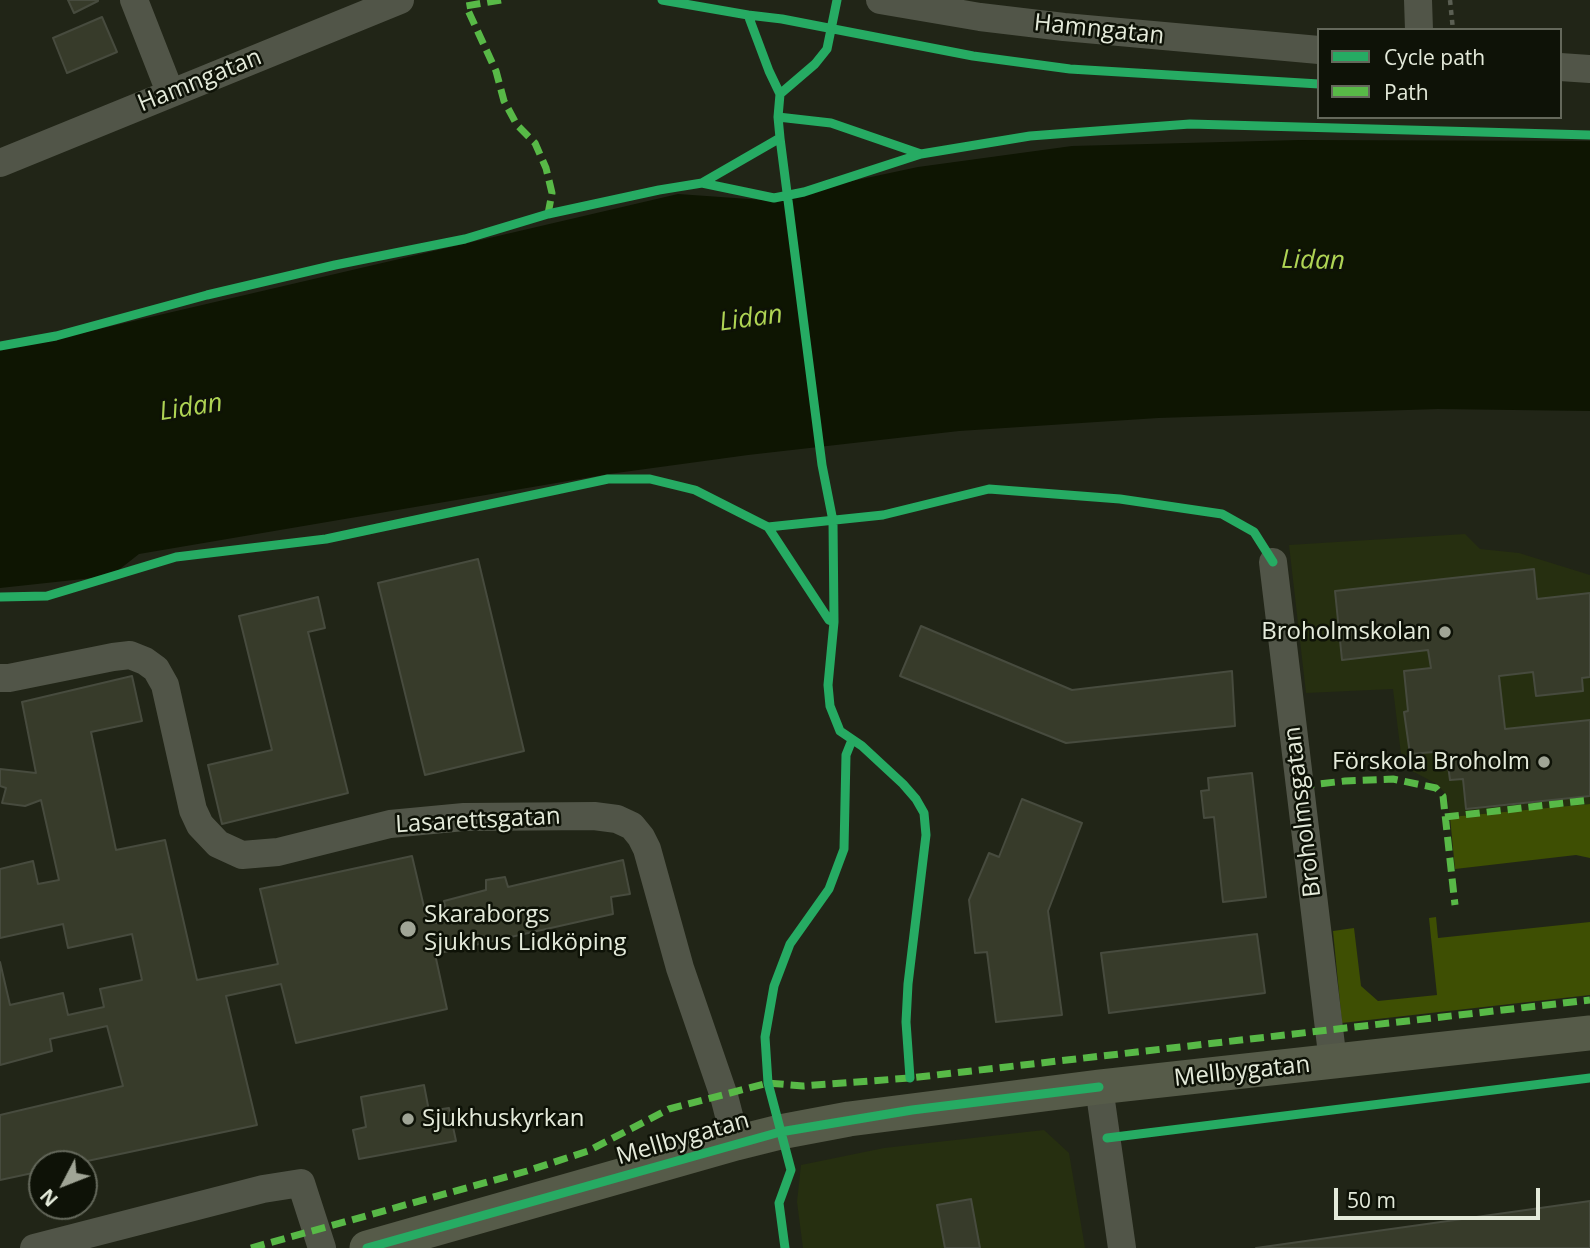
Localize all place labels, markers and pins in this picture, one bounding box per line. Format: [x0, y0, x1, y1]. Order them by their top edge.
place label: Broholmskolan [1261, 618, 1431, 646]
marker: Broholmskolan [1437, 624, 1453, 640]
place label: Förskola Broholm [1332, 748, 1530, 776]
marker: Förskola Broholm [1536, 754, 1552, 770]
place label: Skaraborgs Sjukhus Lidköping [424, 901, 626, 957]
marker: Skaraborgs Sjukhus Lidköping [398, 919, 418, 939]
place label: Sjukhuskyrkan [422, 1105, 585, 1133]
marker: Sjukhuskyrkan [400, 1111, 416, 1127]

